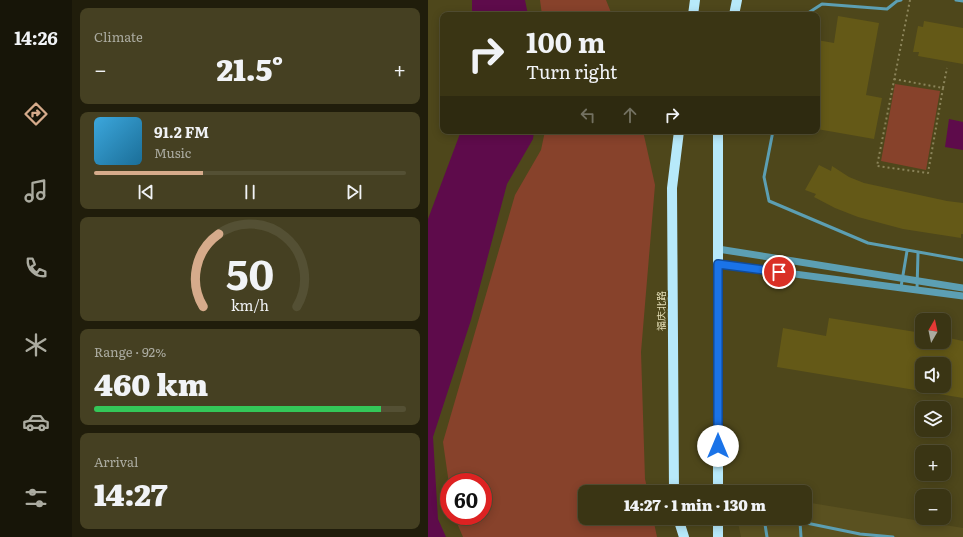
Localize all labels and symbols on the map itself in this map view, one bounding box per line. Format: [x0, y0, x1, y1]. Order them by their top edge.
pin [762, 255, 796, 289]
street label: 福庆北路 [653, 291, 668, 331]
north arrow [915, 313, 951, 349]
position arrow [697, 425, 739, 467]
speed limit sign: 60 [440, 473, 492, 525]

